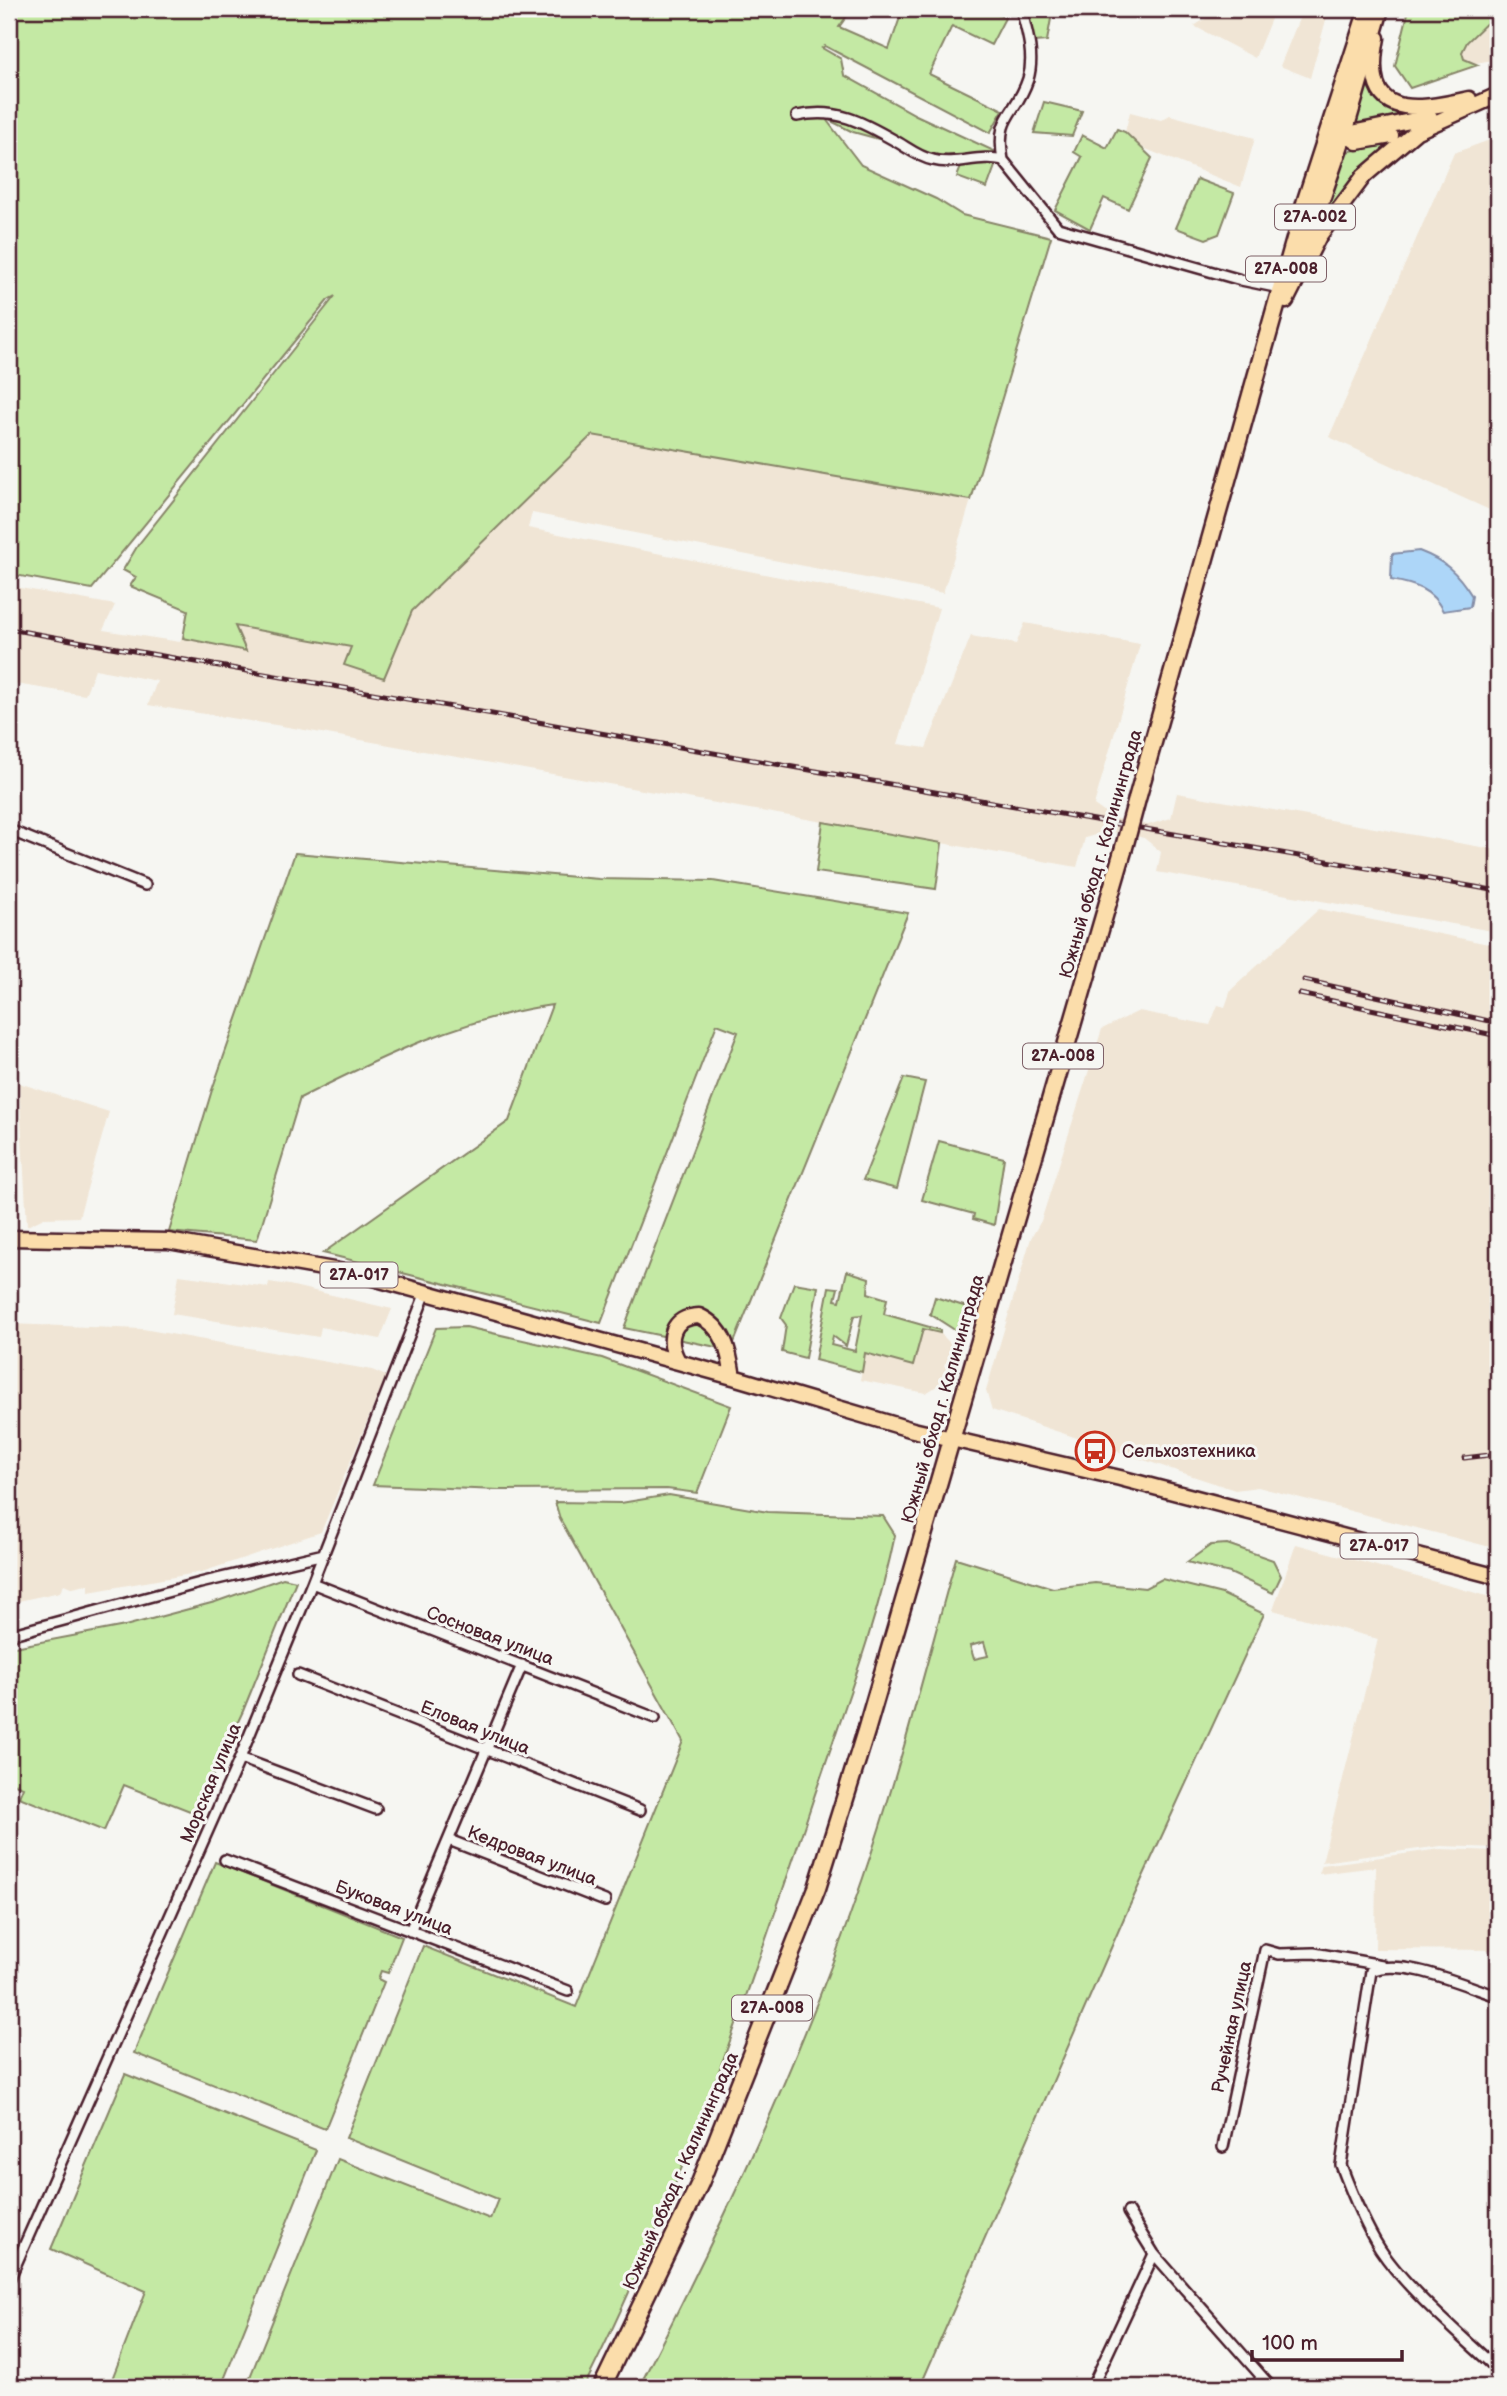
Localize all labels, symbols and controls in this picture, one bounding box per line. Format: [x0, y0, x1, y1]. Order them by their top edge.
road number: 27А-002 [1275, 204, 1355, 230]
road number: 27А-008 [1246, 256, 1326, 282]
street label: Южный обход г. Калининграда [1055, 727, 1147, 981]
road number: 27А-008 [1023, 1044, 1103, 1068]
road number: 27А-017 [320, 1262, 398, 1288]
street label: Южный обход г. Калининграда [897, 1272, 989, 1526]
bus stop icon: Сельхозтехника [1074, 1430, 1116, 1472]
place label: Сельхозтехника [1122, 1441, 1256, 1462]
road number: 27А-017 [1340, 1534, 1418, 1558]
street label: Сосновая улица [423, 1602, 557, 1670]
street label: Еловая улица [417, 1697, 533, 1760]
street label: Морская улица [176, 1720, 246, 1846]
street label: Кедровая улица [464, 1822, 600, 1890]
street label: Буковая улица [332, 1876, 456, 1940]
street label: Ручейная улица [1208, 1959, 1256, 2095]
road number: 27А-008 [732, 1996, 812, 2020]
street label: Южный обход г. Калининграда [619, 2049, 743, 2293]
scale bar [1252, 2319, 1402, 2363]
text: 100 m [1262, 2331, 1318, 2356]

